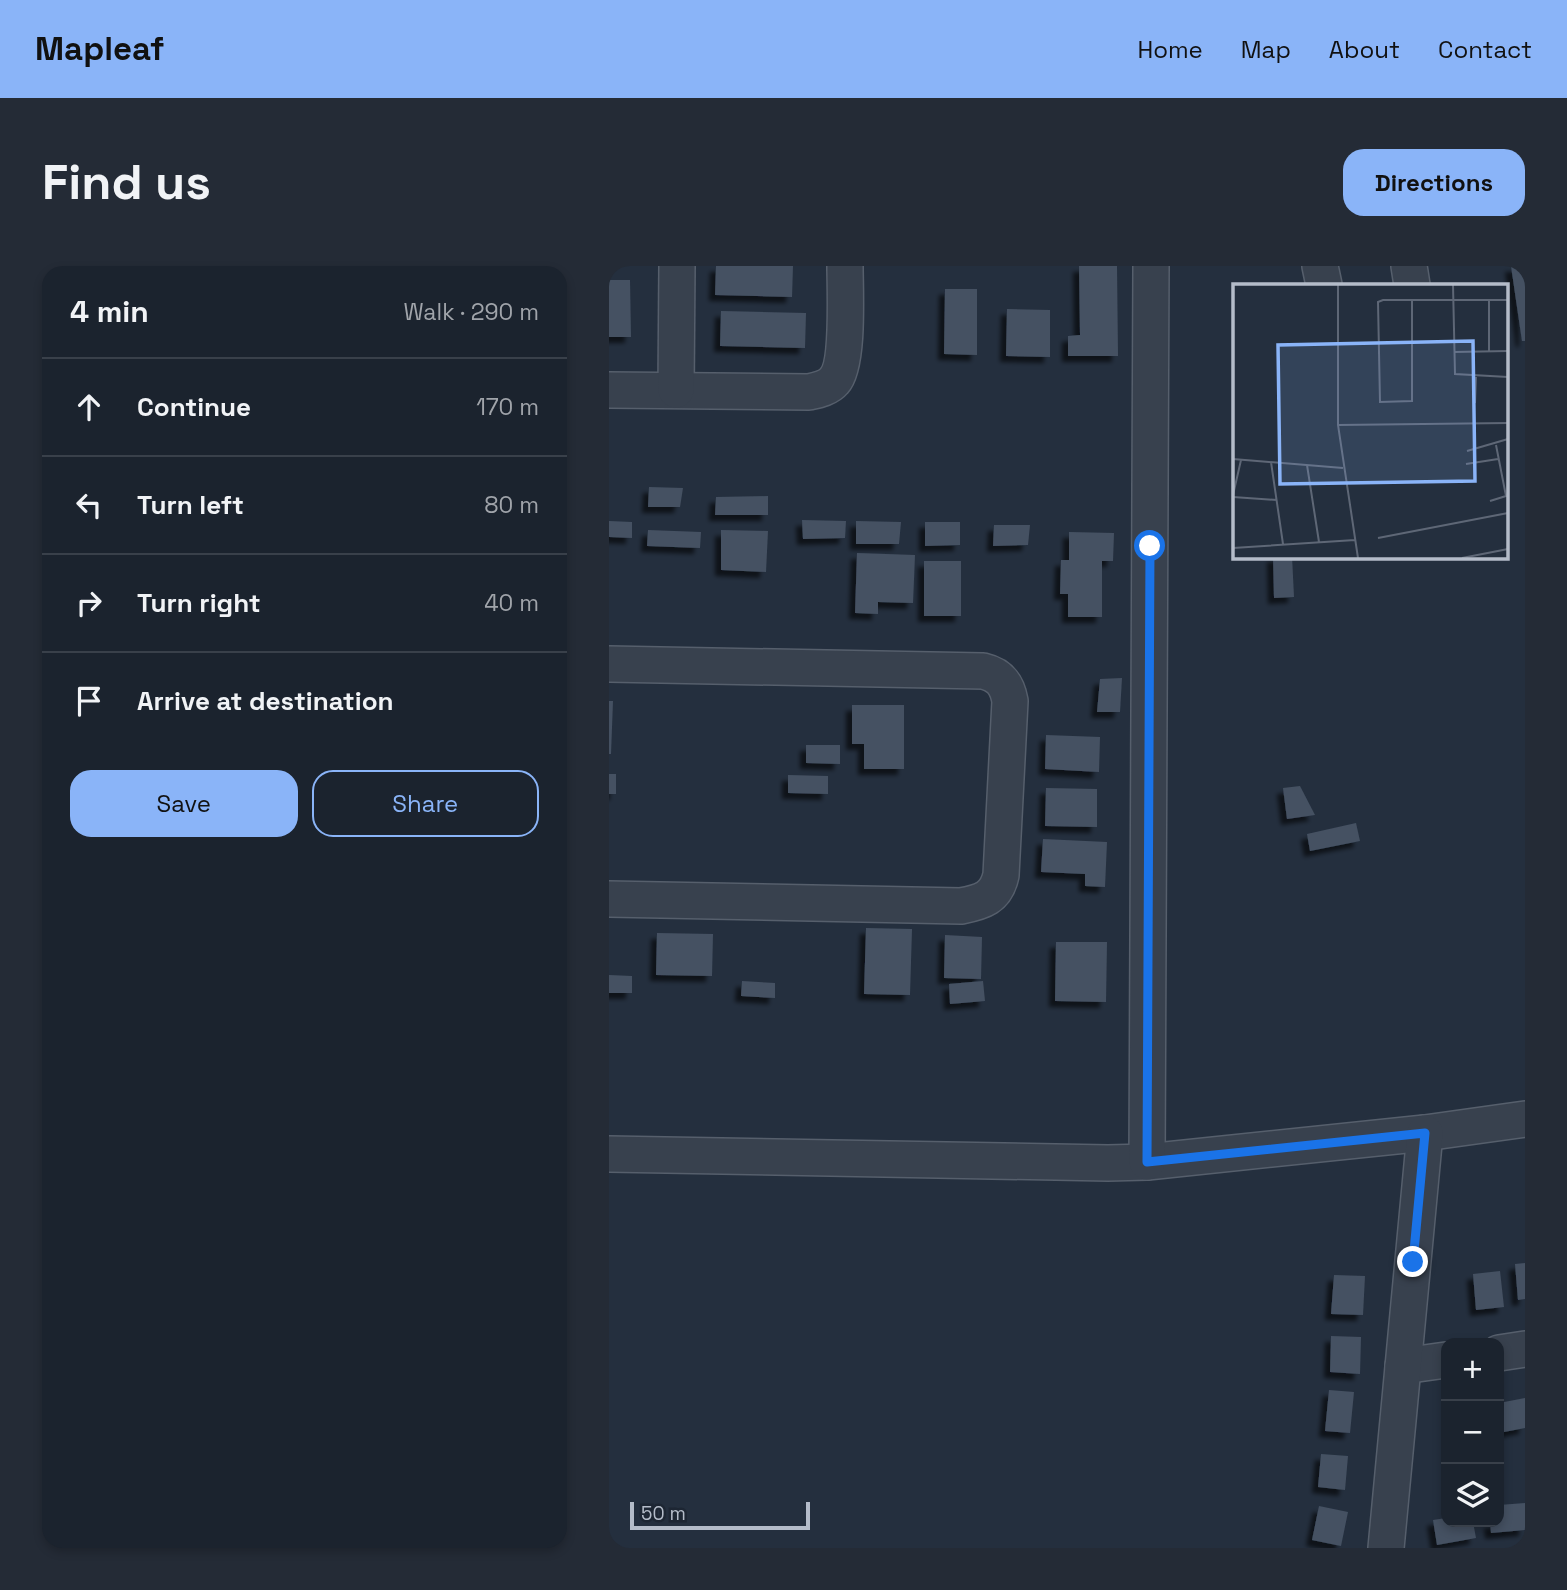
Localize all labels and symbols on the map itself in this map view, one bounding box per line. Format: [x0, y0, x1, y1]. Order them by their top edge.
inset map [1233, 284, 1507, 558]
route start [1134, 530, 1165, 561]
route end [1397, 1246, 1428, 1277]
scale bar [630, 1499, 810, 1531]

